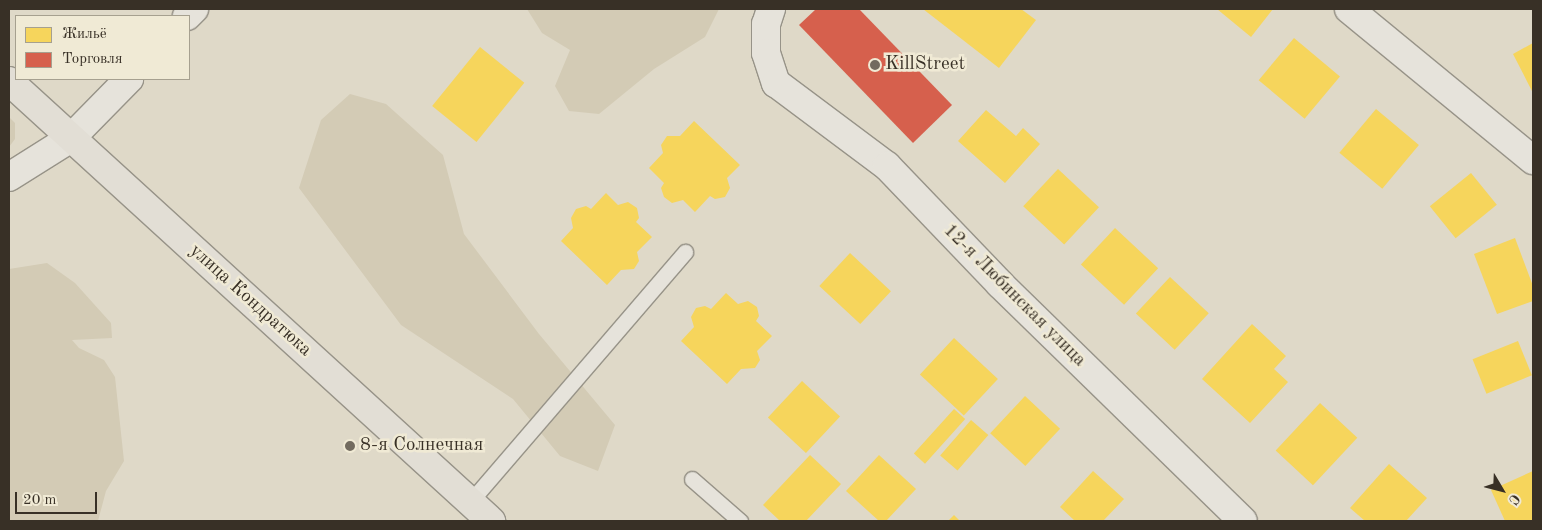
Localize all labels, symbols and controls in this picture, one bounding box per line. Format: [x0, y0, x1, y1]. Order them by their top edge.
legend [15, 15, 190, 80]
text: Жильё [62, 27, 107, 42]
text: Торговля [62, 52, 123, 67]
place label: KillStreet [885, 54, 965, 76]
marker: KillStreet [869, 59, 881, 71]
street label: 12-я Любинская улица [938, 220, 1090, 372]
street label: улица Кондратюка [184, 240, 316, 362]
place label: 8-я Солнечная [360, 435, 483, 457]
marker: 8-я Солнечная [344, 440, 356, 452]
north arrow [1477, 465, 1527, 515]
scale bar [18, 482, 100, 514]
text: С [1506, 491, 1522, 507]
text: 20 m [23, 493, 57, 508]

